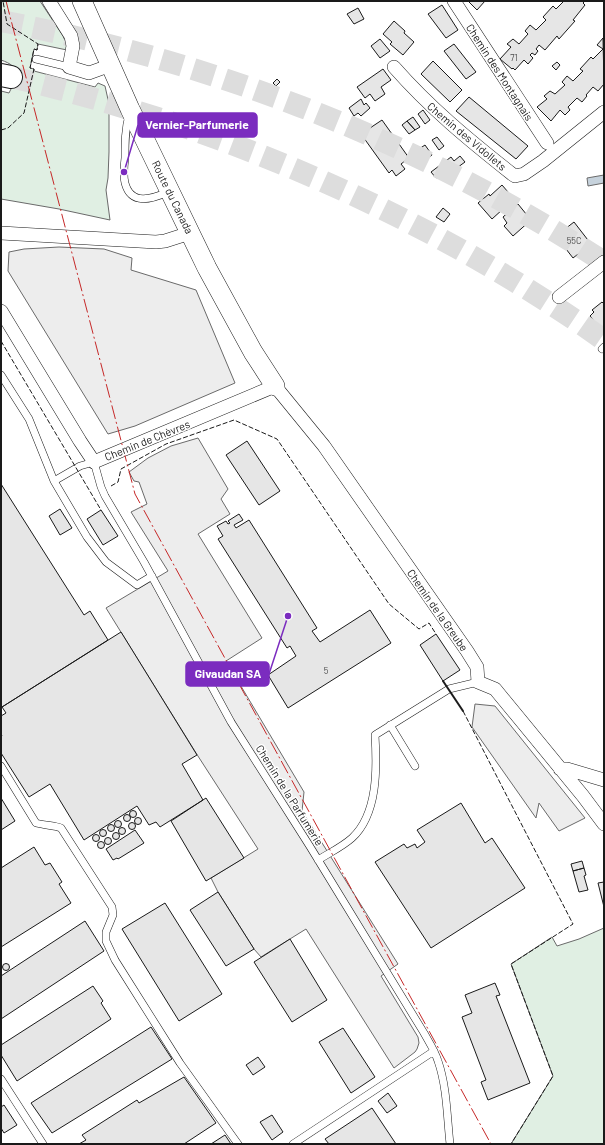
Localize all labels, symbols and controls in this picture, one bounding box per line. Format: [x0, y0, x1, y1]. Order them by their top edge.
street label: Chemin des Montagnais [464, 21, 536, 123]
house number: 71 [510, 52, 518, 63]
street label: Chemin des Vidollets [425, 99, 509, 173]
callout: Vernier-Parfumerie [138, 113, 257, 137]
text: Vernier-Parfumerie [145, 117, 249, 131]
street label: Route du Canada [150, 158, 196, 236]
house number: 55C [567, 235, 581, 246]
street label: Chemin de Chèvres [102, 417, 192, 463]
street label: Chemin de la Greube [405, 567, 471, 654]
callout: Givaudan SA [186, 662, 269, 686]
house number: 5 [324, 665, 329, 676]
text: Givaudan SA [195, 666, 261, 680]
street label: Chemin de la Parfumerie [254, 742, 326, 848]

